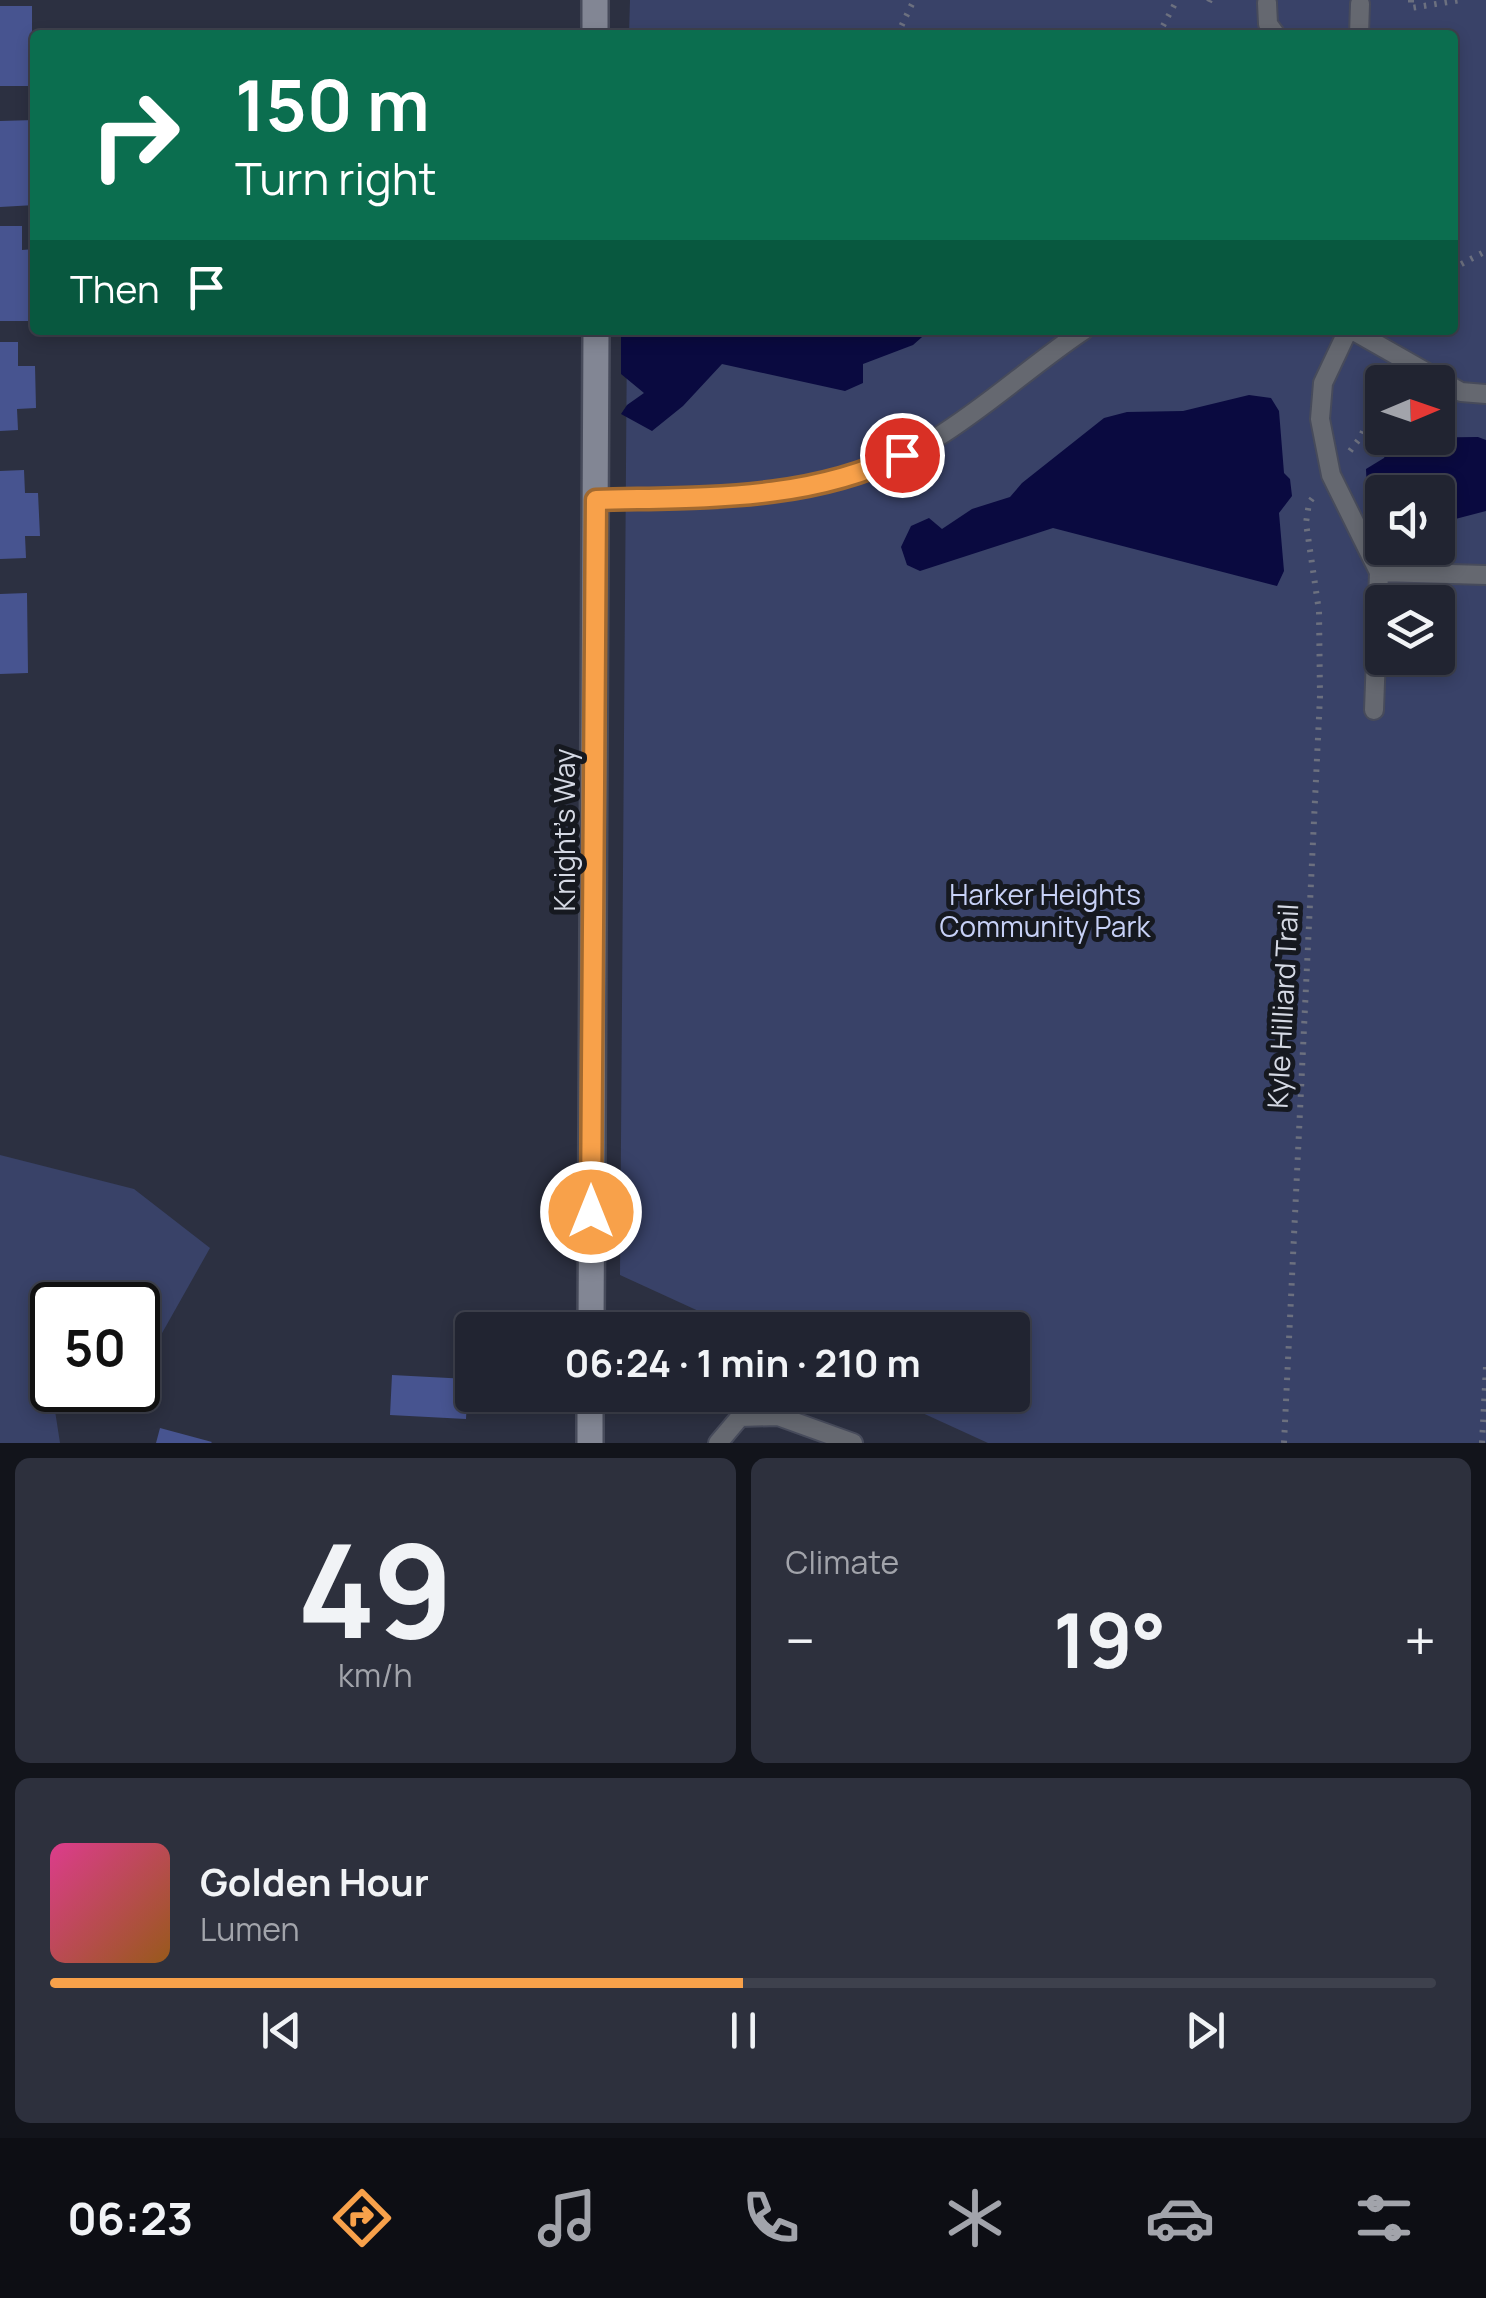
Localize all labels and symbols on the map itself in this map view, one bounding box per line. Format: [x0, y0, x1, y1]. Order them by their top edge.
north arrow [1365, 365, 1455, 455]
pin [860, 413, 945, 498]
street label: Knight's Way [545, 748, 583, 911]
park label: Harker Heights Community Park [940, 875, 1152, 945]
street label: Kyle Hilliard Trail [1258, 903, 1306, 1109]
position arrow [539, 1160, 643, 1264]
speed limit sign: 50 [30, 1282, 160, 1412]

